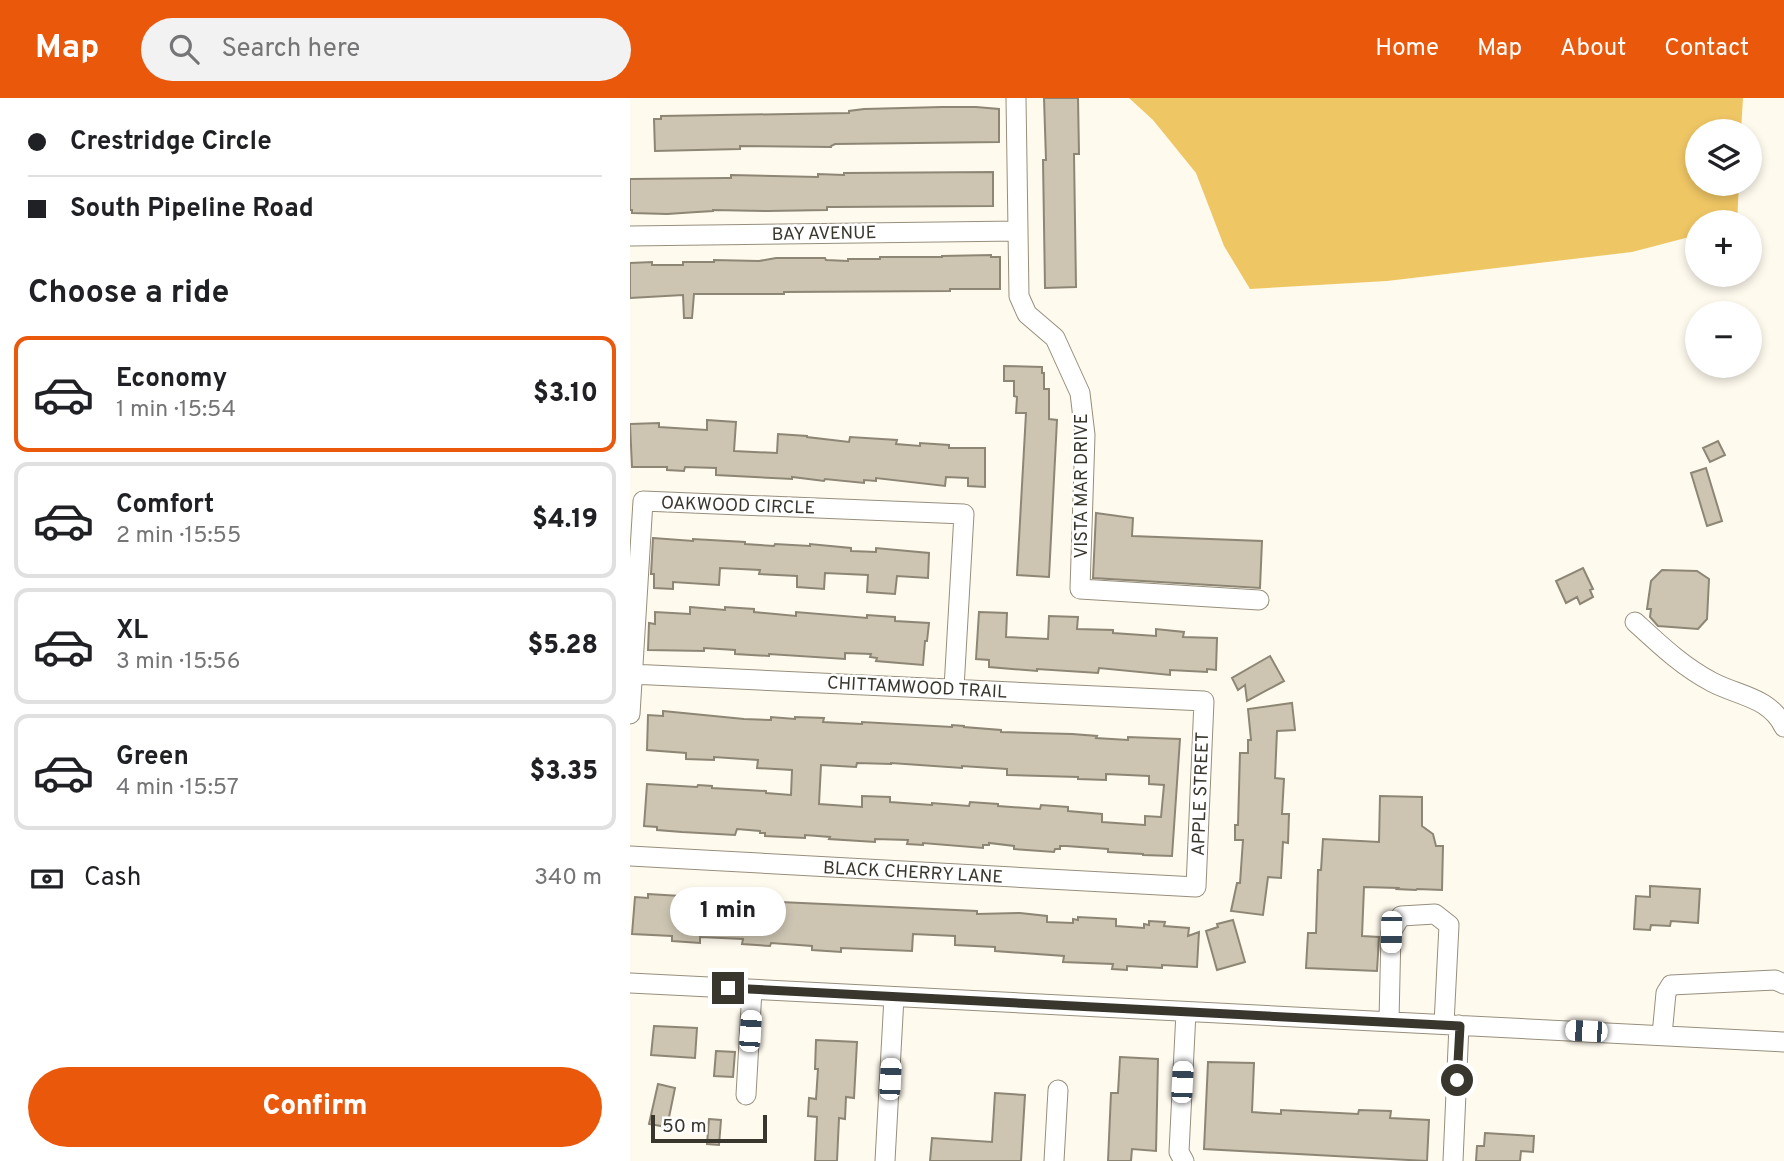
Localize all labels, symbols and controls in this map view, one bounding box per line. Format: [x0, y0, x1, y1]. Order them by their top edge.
search box [141, 18, 631, 81]
text: Map [35, 28, 99, 70]
icon: search [165, 30, 203, 68]
text: Search here [221, 33, 360, 66]
text: Home [1375, 34, 1439, 64]
text: Map [1477, 34, 1522, 64]
text: About [1560, 34, 1626, 64]
text: Contact [1664, 34, 1749, 64]
map controls [1685, 119, 1762, 378]
button: layers [1685, 119, 1762, 196]
text: Crestridge Circle [70, 126, 272, 159]
text: South Pipeline Road [70, 193, 314, 226]
button: + [1685, 210, 1762, 287]
street label: BAY AVENUE [771, 222, 877, 247]
text: Choose a ride [28, 274, 229, 314]
button: − [1685, 301, 1762, 378]
icon: car [32, 363, 95, 426]
text: Economy [116, 363, 227, 396]
text: $3.10 [533, 378, 598, 411]
text: 1 min · 15:54 [116, 396, 236, 425]
street label: VISTA MAR DRIVE [1071, 414, 1094, 558]
icon: car [32, 489, 95, 552]
text: Comfort [116, 489, 214, 522]
street label: OAKWOOD CIRCLE [660, 492, 815, 521]
text: $4.19 [532, 504, 598, 537]
text: 2 min · 15:55 [116, 522, 241, 551]
icon: car [32, 615, 95, 678]
text: XL [116, 615, 148, 648]
text: $5.28 [528, 630, 598, 663]
text: 3 min · 15:56 [116, 648, 240, 677]
street label: CHITTAMWOOD TRAIL [826, 672, 1008, 705]
street label: APPLE STREET [1188, 732, 1215, 857]
icon: car [32, 741, 95, 804]
text: Green [116, 741, 189, 774]
text: $3.35 [530, 756, 598, 789]
text: 4 min · 15:57 [116, 774, 239, 803]
street label: BLACK CHERRY LANE [822, 857, 1004, 890]
icon: cash [28, 860, 66, 898]
text: Cash [84, 862, 141, 895]
text: 340 m [534, 864, 602, 893]
callout: 1 min [670, 886, 786, 936]
text: 1 min [700, 897, 756, 926]
car [1381, 911, 1402, 953]
route end [712, 972, 744, 1004]
car [739, 1009, 762, 1053]
car [1565, 1019, 1608, 1043]
car [879, 1057, 902, 1101]
car [1171, 1060, 1194, 1104]
route start [1441, 1064, 1473, 1096]
button: Confirm [28, 1067, 602, 1147]
scale bar [651, 1112, 766, 1144]
text: 50 m [662, 1115, 707, 1139]

